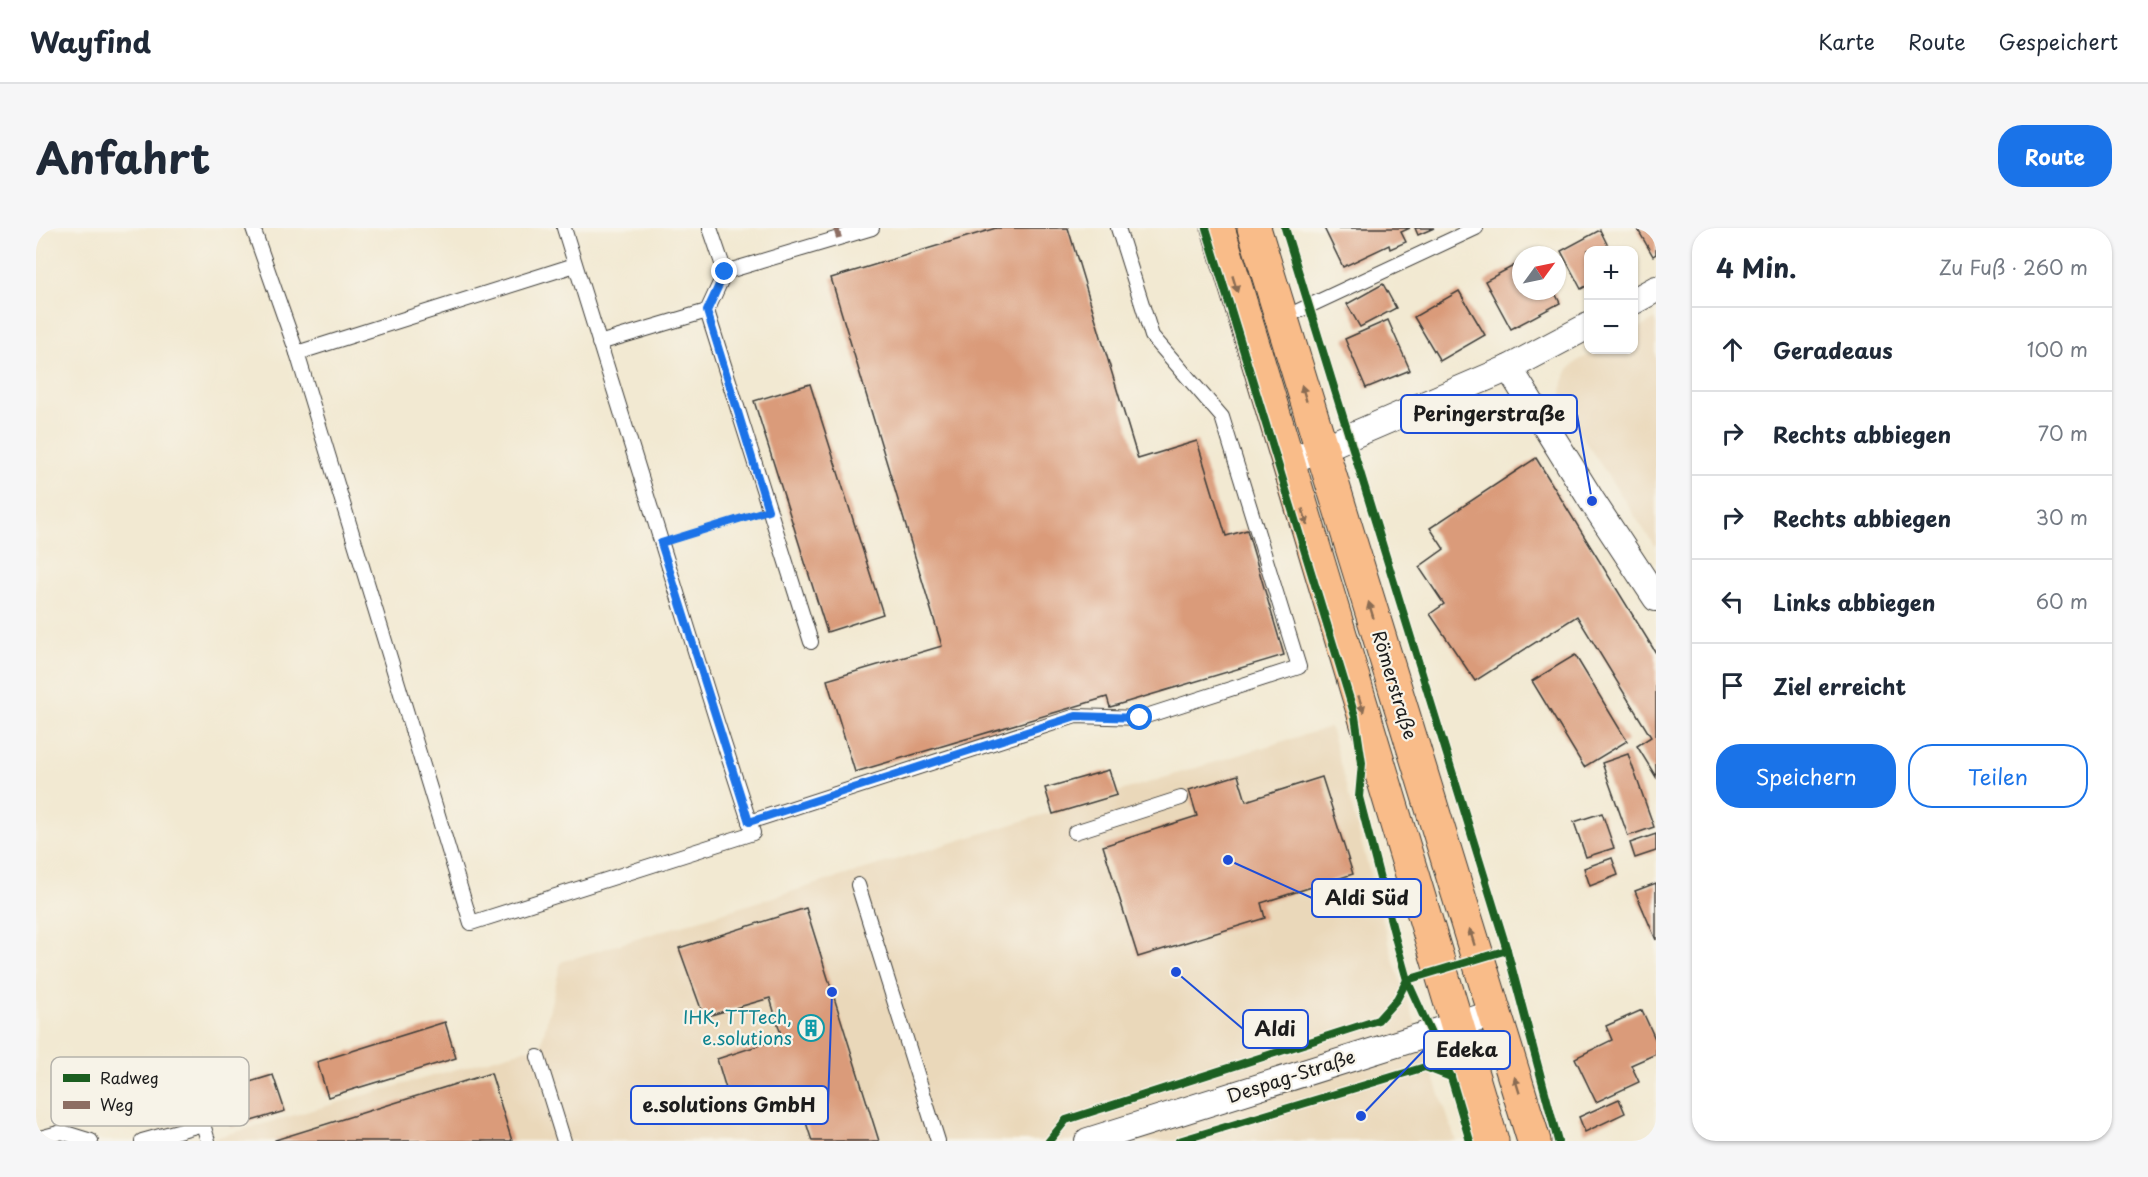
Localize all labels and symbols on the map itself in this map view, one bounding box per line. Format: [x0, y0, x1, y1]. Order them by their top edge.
north arrow [1512, 246, 1566, 300]
route end [711, 258, 737, 284]
one-way arrow [1231, 275, 1240, 293]
one-way arrow [1299, 384, 1308, 402]
callout: Peringerstraße [1401, 395, 1577, 433]
text: Peringerstraße [1413, 398, 1565, 428]
one-way arrow [1301, 508, 1310, 526]
one-way arrow [1366, 601, 1375, 619]
street label: Römerstraße [1366, 627, 1425, 742]
one-way arrow [1357, 695, 1366, 713]
route start [1126, 704, 1152, 730]
callout: Aldi Süd [1312, 879, 1421, 917]
text: Aldi Süd [1325, 882, 1409, 912]
one-way arrow [1467, 928, 1476, 946]
place label: IHK, TTTech, e.solutions [683, 1003, 792, 1051]
callout: Aldi [1243, 1010, 1308, 1048]
building icon: IHK, TTTech, e.solutions [796, 1013, 826, 1043]
text: Aldi [1254, 1013, 1296, 1043]
callout: Edeka [1424, 1031, 1510, 1069]
text: Edeka [1436, 1034, 1498, 1064]
street label: Despag-Straße [1223, 1042, 1358, 1109]
legend [51, 1057, 249, 1126]
text: Radweg [100, 1065, 159, 1089]
one-way arrow [1512, 1076, 1521, 1094]
callout: e.solutions GmbH [631, 1086, 828, 1124]
text: e.solutions GmbH [642, 1089, 816, 1119]
text: Weg [100, 1092, 133, 1116]

